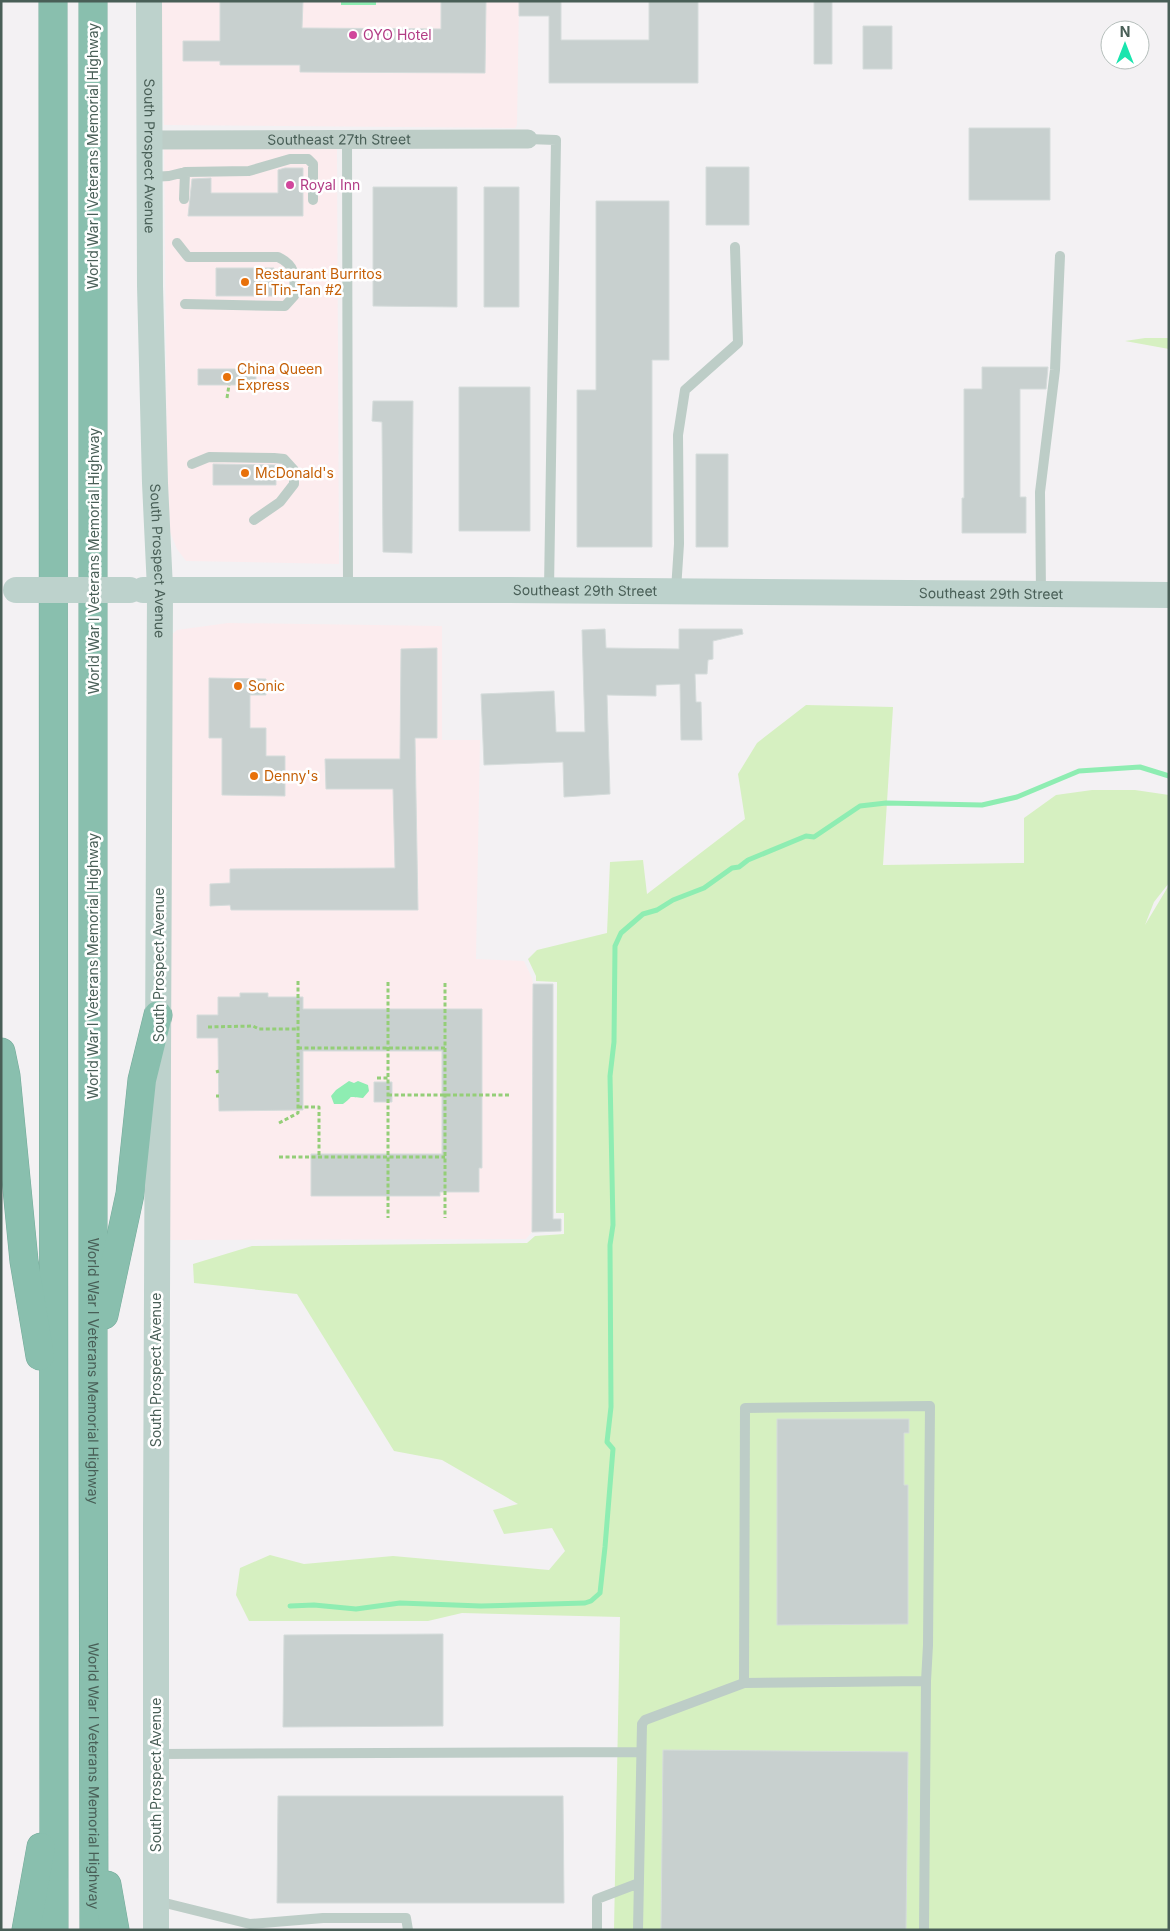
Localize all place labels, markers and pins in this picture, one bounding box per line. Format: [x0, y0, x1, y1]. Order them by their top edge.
place label: OYO Hotel [363, 26, 432, 43]
marker: OYO Hotel [347, 29, 359, 41]
place label: Royal Inn [300, 176, 360, 193]
marker: Royal Inn [284, 179, 296, 191]
place label: Restaurant Burritos El Tin-Tan #2 [255, 265, 382, 298]
marker: Restaurant Burritos El Tin-Tan #2 [239, 276, 251, 288]
place label: China Queen Express [237, 360, 323, 393]
marker: China Queen Express [221, 371, 233, 383]
place label: McDonald's [255, 464, 334, 481]
marker: McDonald's [239, 467, 251, 479]
place label: Sonic [248, 677, 285, 694]
marker: Sonic [232, 680, 244, 692]
place label: Denny's [264, 767, 318, 784]
marker: Denny's [248, 770, 260, 782]

